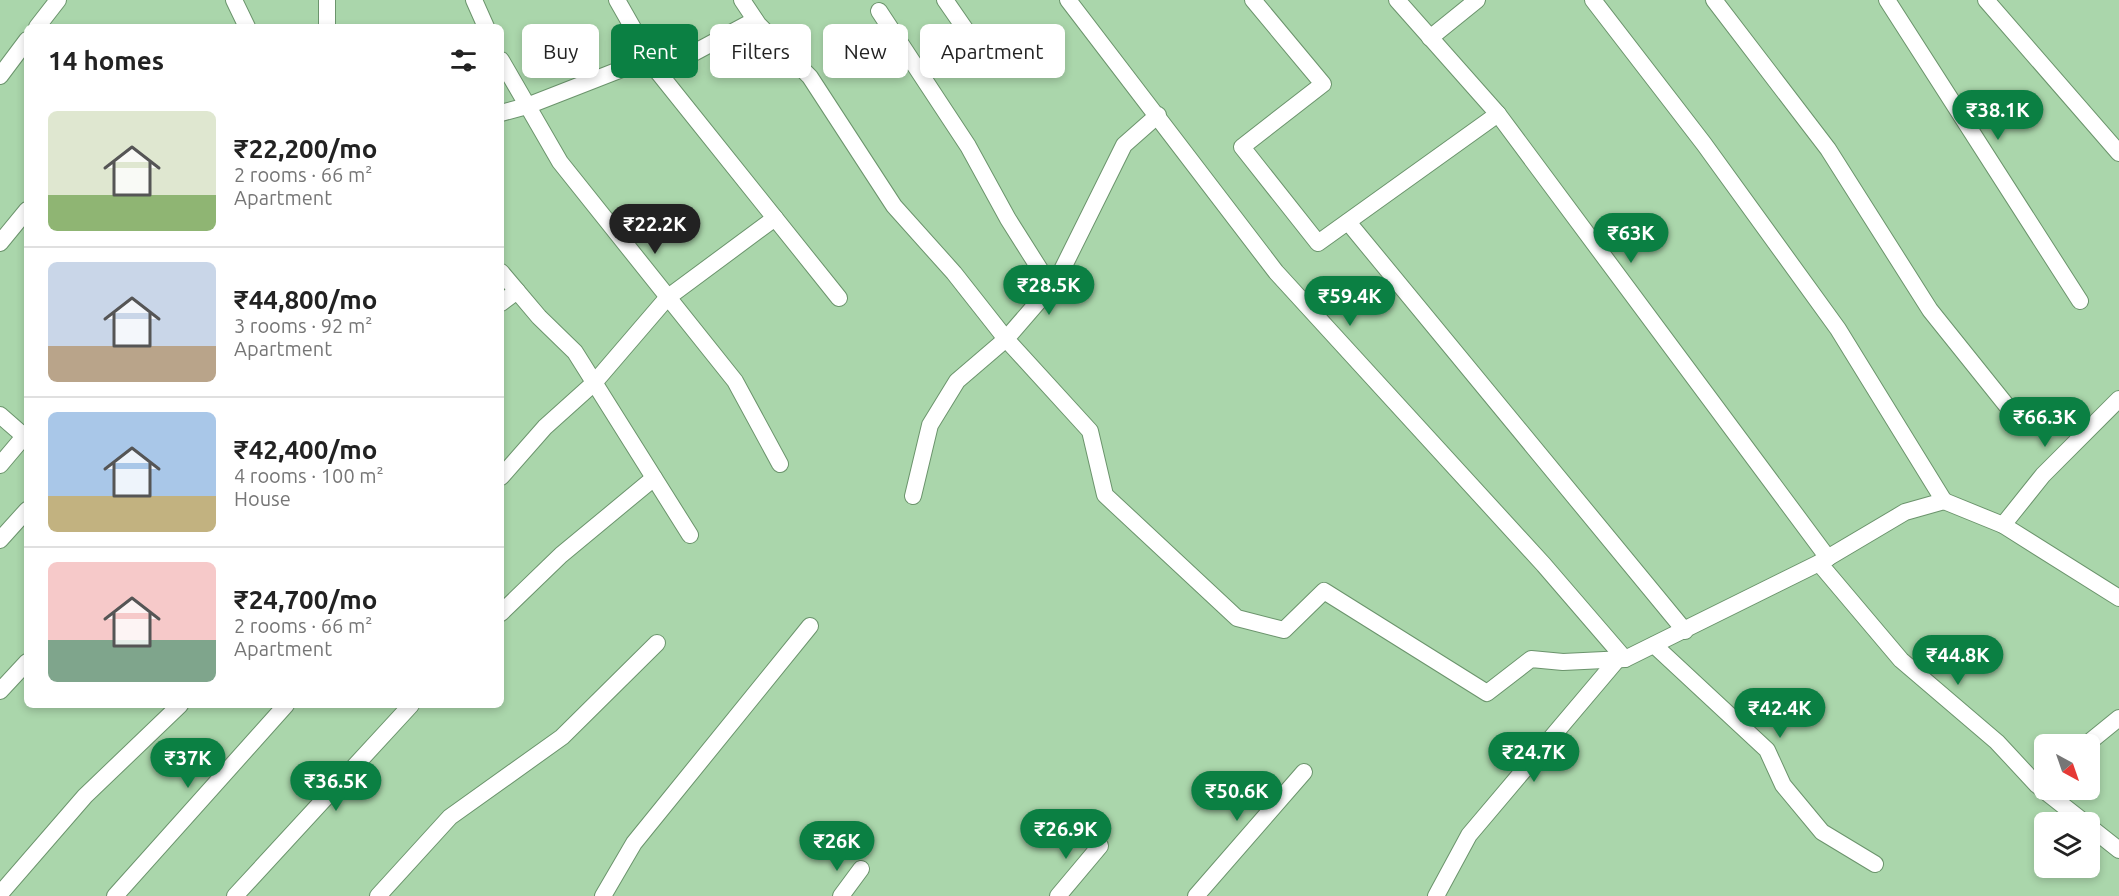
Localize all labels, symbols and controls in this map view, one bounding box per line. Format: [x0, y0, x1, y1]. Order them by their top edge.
chip: Buy [522, 24, 599, 78]
chip: Rent [611, 24, 698, 78]
chip: Filters [710, 24, 811, 78]
chip: New [823, 24, 908, 78]
chip: Apartment [920, 24, 1065, 78]
icon: filters [447, 44, 480, 77]
text: 14 homes [48, 46, 164, 75]
pin: ₹38.1K [1949, 90, 2047, 141]
text: ₹38.1K [1966, 98, 2030, 121]
text: ₹22,200/mo [234, 134, 377, 163]
icon: home [96, 135, 168, 207]
text: 2 rooms · 66 m² [234, 163, 372, 186]
text: Apartment [234, 186, 332, 209]
pin: ₹22.2K [606, 204, 704, 255]
text: ₹22.2K [623, 212, 687, 235]
pin: ₹63K [1595, 213, 1667, 264]
text: ₹63K [1607, 221, 1655, 244]
pin: ₹28.5K [1000, 265, 1098, 316]
text: ₹28.5K [1017, 273, 1081, 296]
pin: ₹59.4K [1301, 276, 1399, 327]
text: ₹59.4K [1318, 284, 1382, 307]
text: ₹44,800/mo [234, 285, 377, 314]
icon: home [96, 286, 168, 358]
text: 3 rooms · 92 m² [234, 314, 372, 337]
text: Apartment [234, 337, 332, 360]
pin: ₹66.3K [1996, 397, 2094, 448]
text: ₹66.3K [2013, 405, 2077, 428]
text: ₹42,400/mo [234, 435, 377, 464]
icon: home [96, 436, 168, 508]
text: 4 rooms · 100 m² [234, 464, 384, 487]
text: House [234, 487, 291, 510]
text: ₹24,700/mo [234, 585, 377, 614]
icon: home [96, 586, 168, 658]
text: 2 rooms · 66 m² [234, 614, 372, 637]
pin: ₹44.8K [1909, 635, 2007, 686]
text: Apartment [234, 637, 332, 660]
text: ₹44.8K [1926, 643, 1990, 666]
pin: ₹42.4K [1731, 688, 1829, 739]
text: ₹42.4K [1748, 696, 1812, 719]
pin: ₹24.7K [1485, 732, 1583, 783]
north arrow [2034, 734, 2100, 800]
map controls [2034, 734, 2100, 878]
pin: ₹37K [152, 738, 224, 789]
text: ₹24.7K [1502, 740, 1566, 763]
text: ₹37K [164, 746, 212, 769]
pin: ₹36.5K [287, 761, 385, 812]
text: ₹36.5K [304, 769, 368, 792]
pin: ₹50.6K [1188, 771, 1286, 822]
text: ₹50.6K [1205, 779, 1269, 802]
pin: ₹26.9K [1017, 809, 1115, 860]
button: layers [2034, 812, 2100, 878]
text: ₹26.9K [1034, 817, 1098, 840]
pin: ₹26K [801, 821, 873, 872]
text: ₹26K [813, 829, 861, 852]

